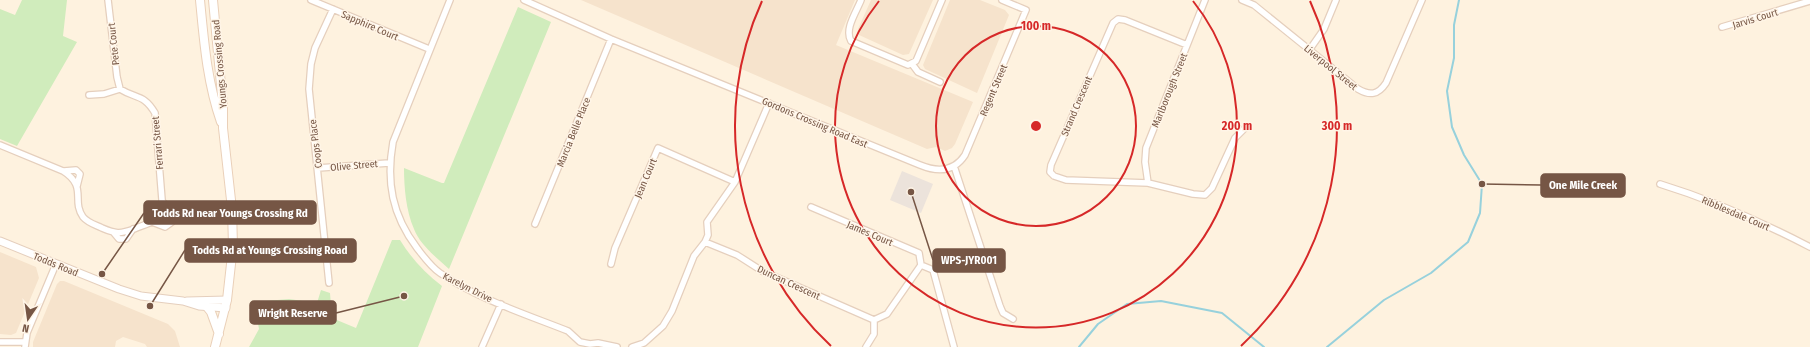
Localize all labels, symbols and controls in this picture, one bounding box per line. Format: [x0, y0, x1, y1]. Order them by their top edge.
street label: Jarvis Court [1731, 6, 1780, 32]
street label: Sapphire Court [339, 8, 401, 44]
street label: Youngs Crossing Road [210, 19, 230, 109]
text: 100 m [1021, 19, 1051, 33]
street label: Pete Court [106, 21, 122, 66]
street label: Liverpool Street [1301, 43, 1360, 93]
street label: Marlborough Street [1150, 51, 1191, 129]
street label: Regent Street [978, 62, 1011, 118]
street label: Strand Crescent [1059, 74, 1095, 138]
street label: Gordons Crossing Road East [760, 95, 870, 151]
street label: Marcia Belle Place [555, 96, 593, 169]
street label: Ferrari Street [150, 115, 166, 170]
street label: Coops Place [307, 119, 325, 169]
centre of rings [1029, 119, 1043, 133]
text: 200 m [1221, 119, 1252, 133]
text: 300 m [1321, 119, 1352, 133]
street label: Jean Court [632, 156, 660, 200]
street label: Olive Street [330, 158, 379, 174]
callout: One Mile Creek [1541, 174, 1625, 197]
text: One Mile Creek [1549, 179, 1618, 192]
street label: Ribblesdale Court [1700, 194, 1772, 234]
callout: Todds Rd near Youngs Crossing Rd [144, 201, 316, 224]
text: Todds Rd near Youngs Crossing Rd [152, 207, 308, 220]
street label: James Court [845, 219, 895, 249]
callout: Todds Rd at Youngs Crossing Road [185, 239, 356, 262]
text: Todds Rd at Youngs Crossing Road [192, 244, 348, 257]
callout: WPS-JYR001 [933, 249, 1005, 272]
street label: Todds Road [31, 250, 80, 279]
text: WPS-JYR001 [941, 254, 997, 267]
street label: Duncan Crescent [755, 263, 823, 303]
street label: Karelyn Drive [441, 270, 494, 306]
north arrow [8, 299, 48, 339]
callout: Wright Reserve [250, 301, 336, 324]
text: Wright Reserve [258, 307, 328, 320]
text: N [21, 321, 31, 335]

